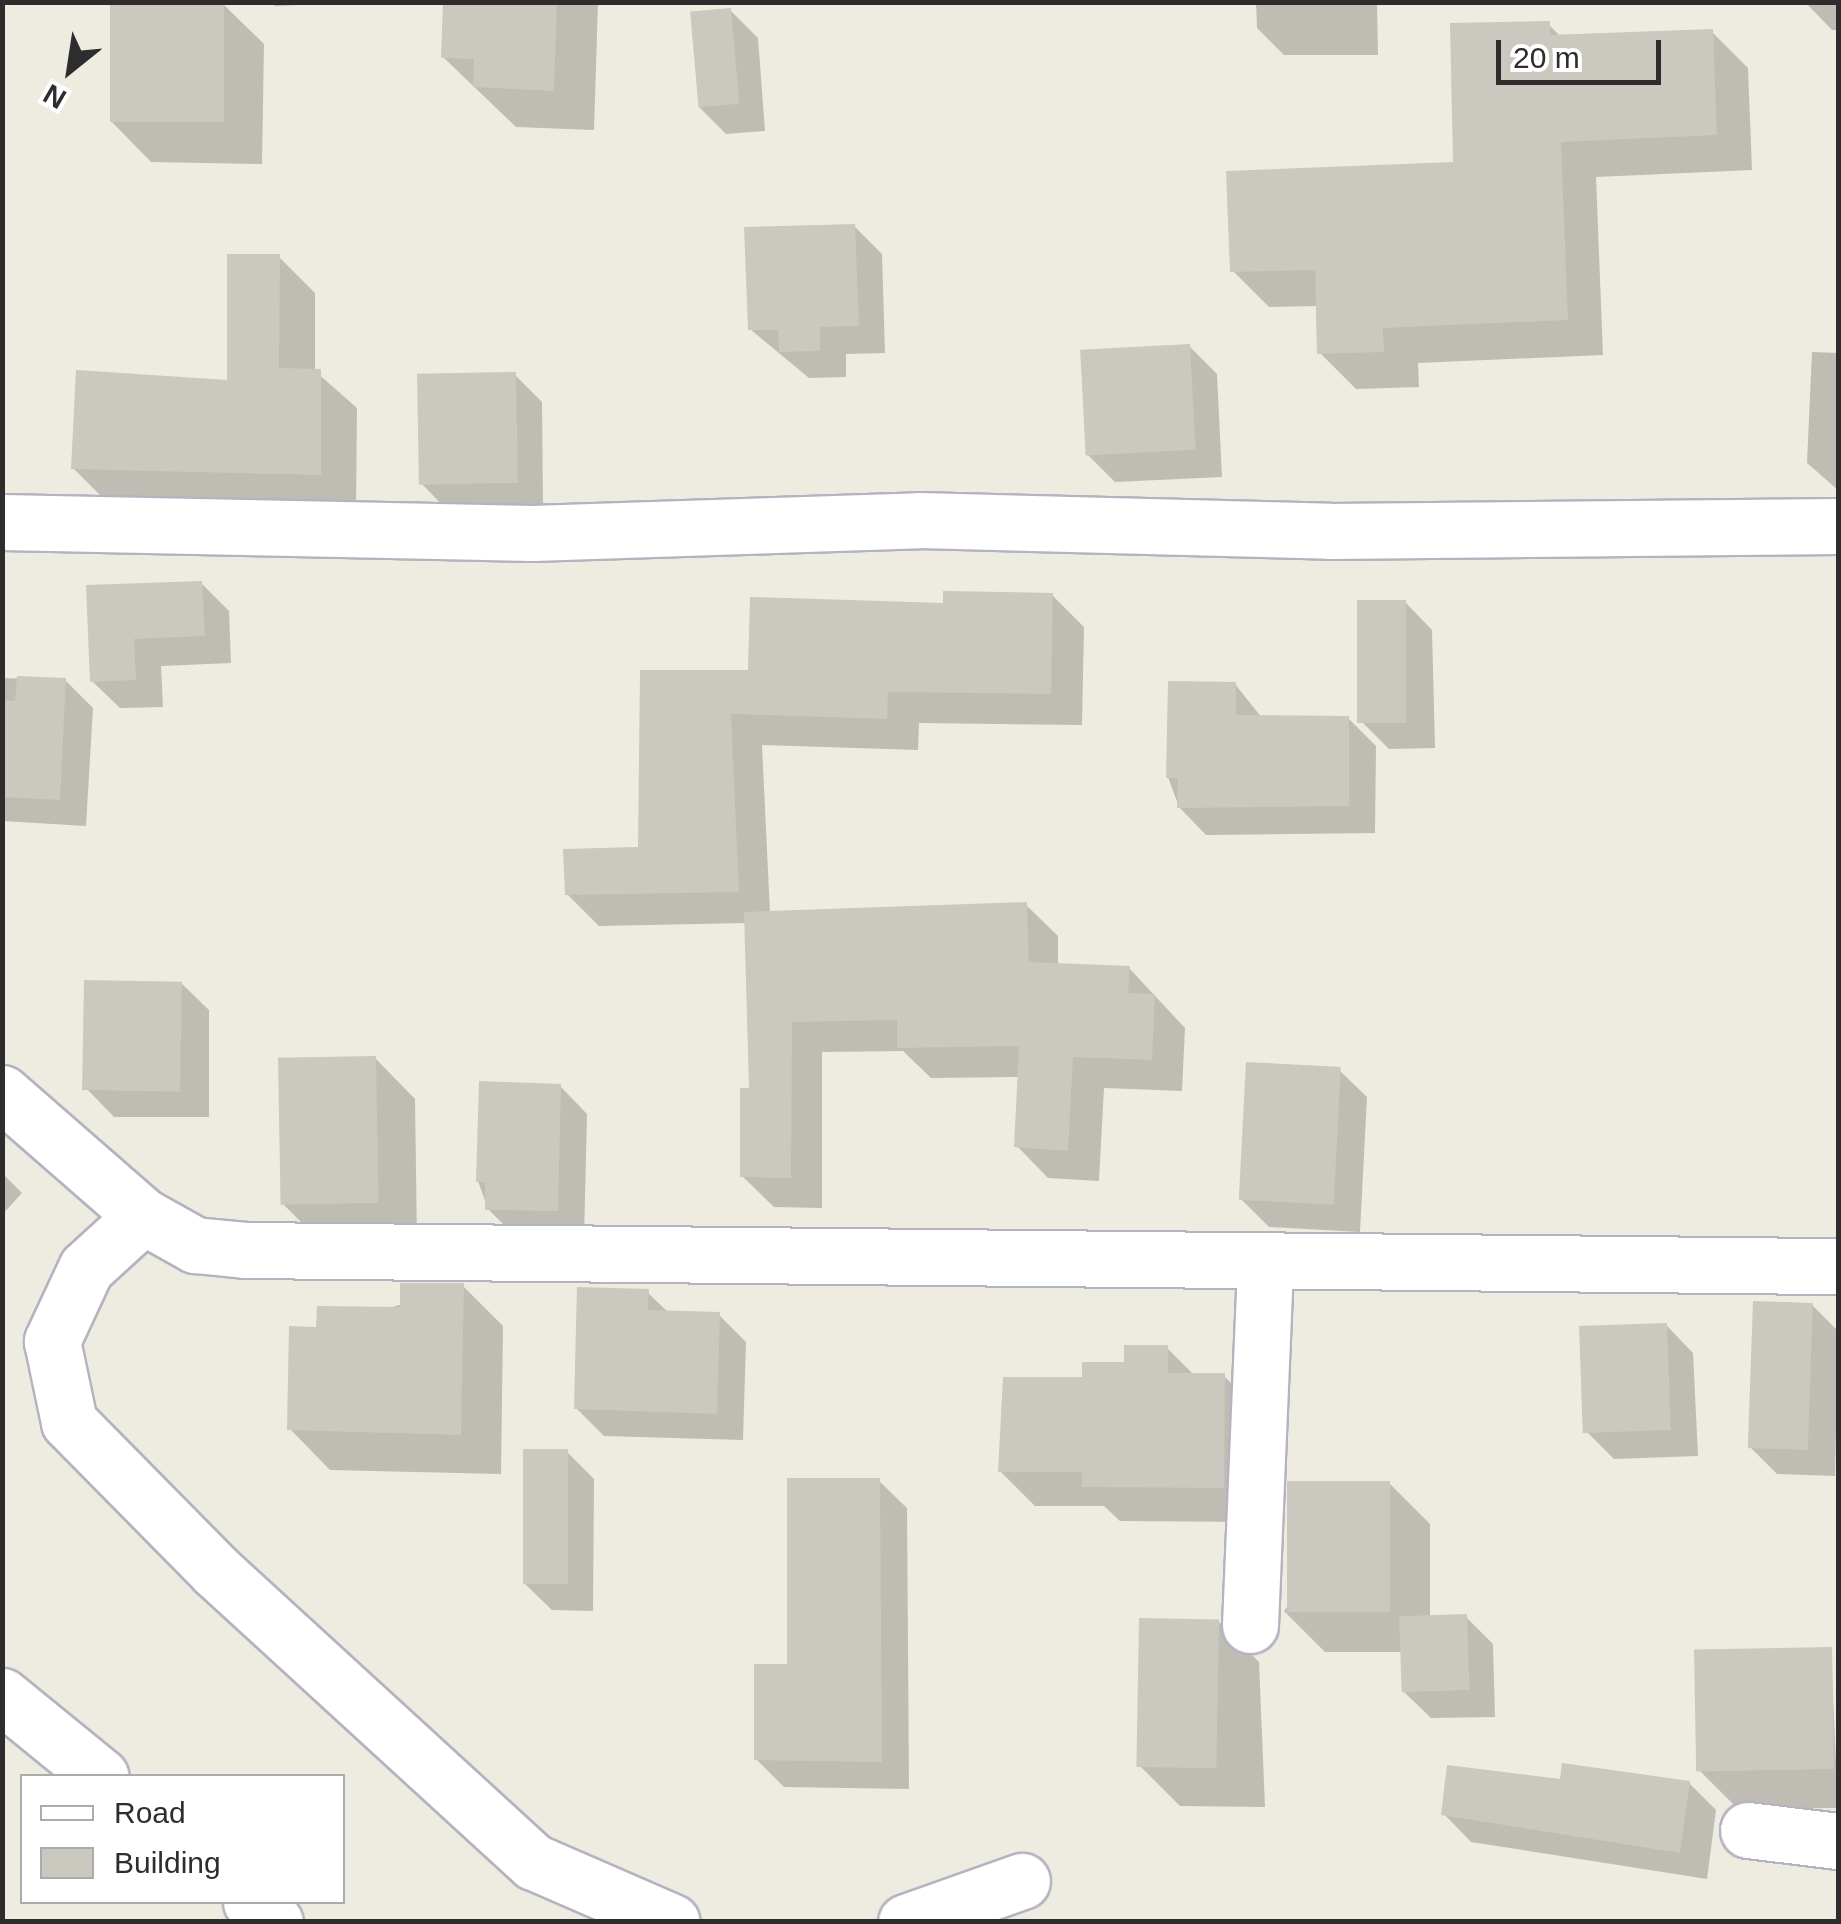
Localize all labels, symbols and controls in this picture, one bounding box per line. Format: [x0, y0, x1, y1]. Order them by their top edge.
north arrow [20, 20, 120, 120]
scale bar [1501, 20, 1666, 82]
text: 20 m [1513, 41, 1580, 74]
text: N [38, 78, 71, 115]
legend [20, 1774, 345, 1904]
text: Road [114, 1796, 186, 1829]
text: Building [114, 1846, 221, 1879]

